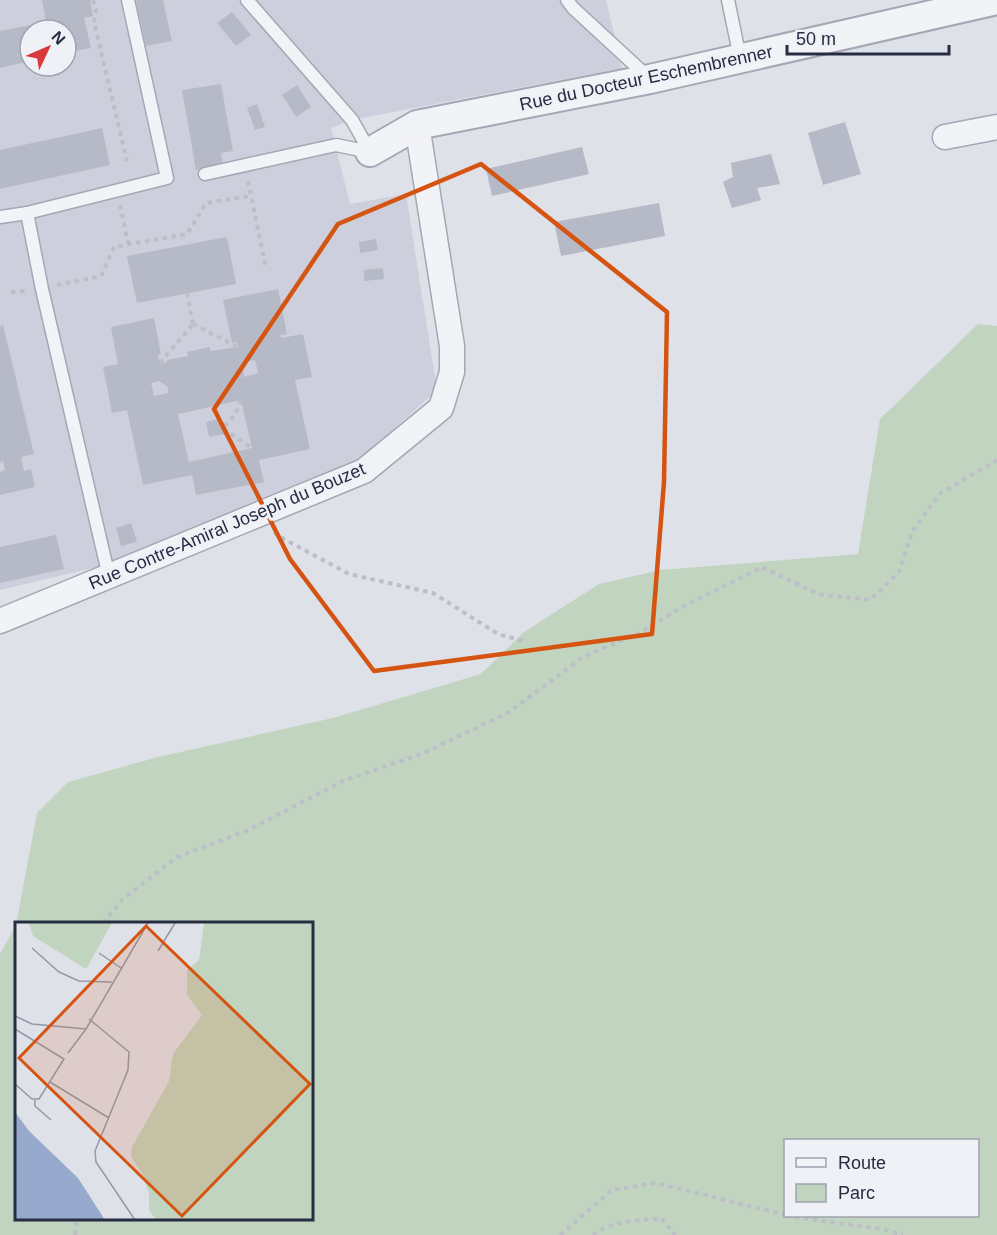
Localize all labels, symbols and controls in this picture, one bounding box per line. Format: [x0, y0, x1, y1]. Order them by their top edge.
north arrow [18, 18, 78, 78]
scale bar [787, 18, 949, 56]
text: N [48, 28, 69, 48]
text: 50 m [796, 29, 836, 49]
street label: Rue du Docteur Eschembrenner [518, 41, 774, 115]
street label: Rue Contre-Amiral Joseph du Bouzet [86, 459, 368, 593]
inset map [15, 922, 314, 1220]
legend [784, 1139, 979, 1217]
text: Route [838, 1153, 886, 1173]
text: Parc [838, 1183, 875, 1203]

